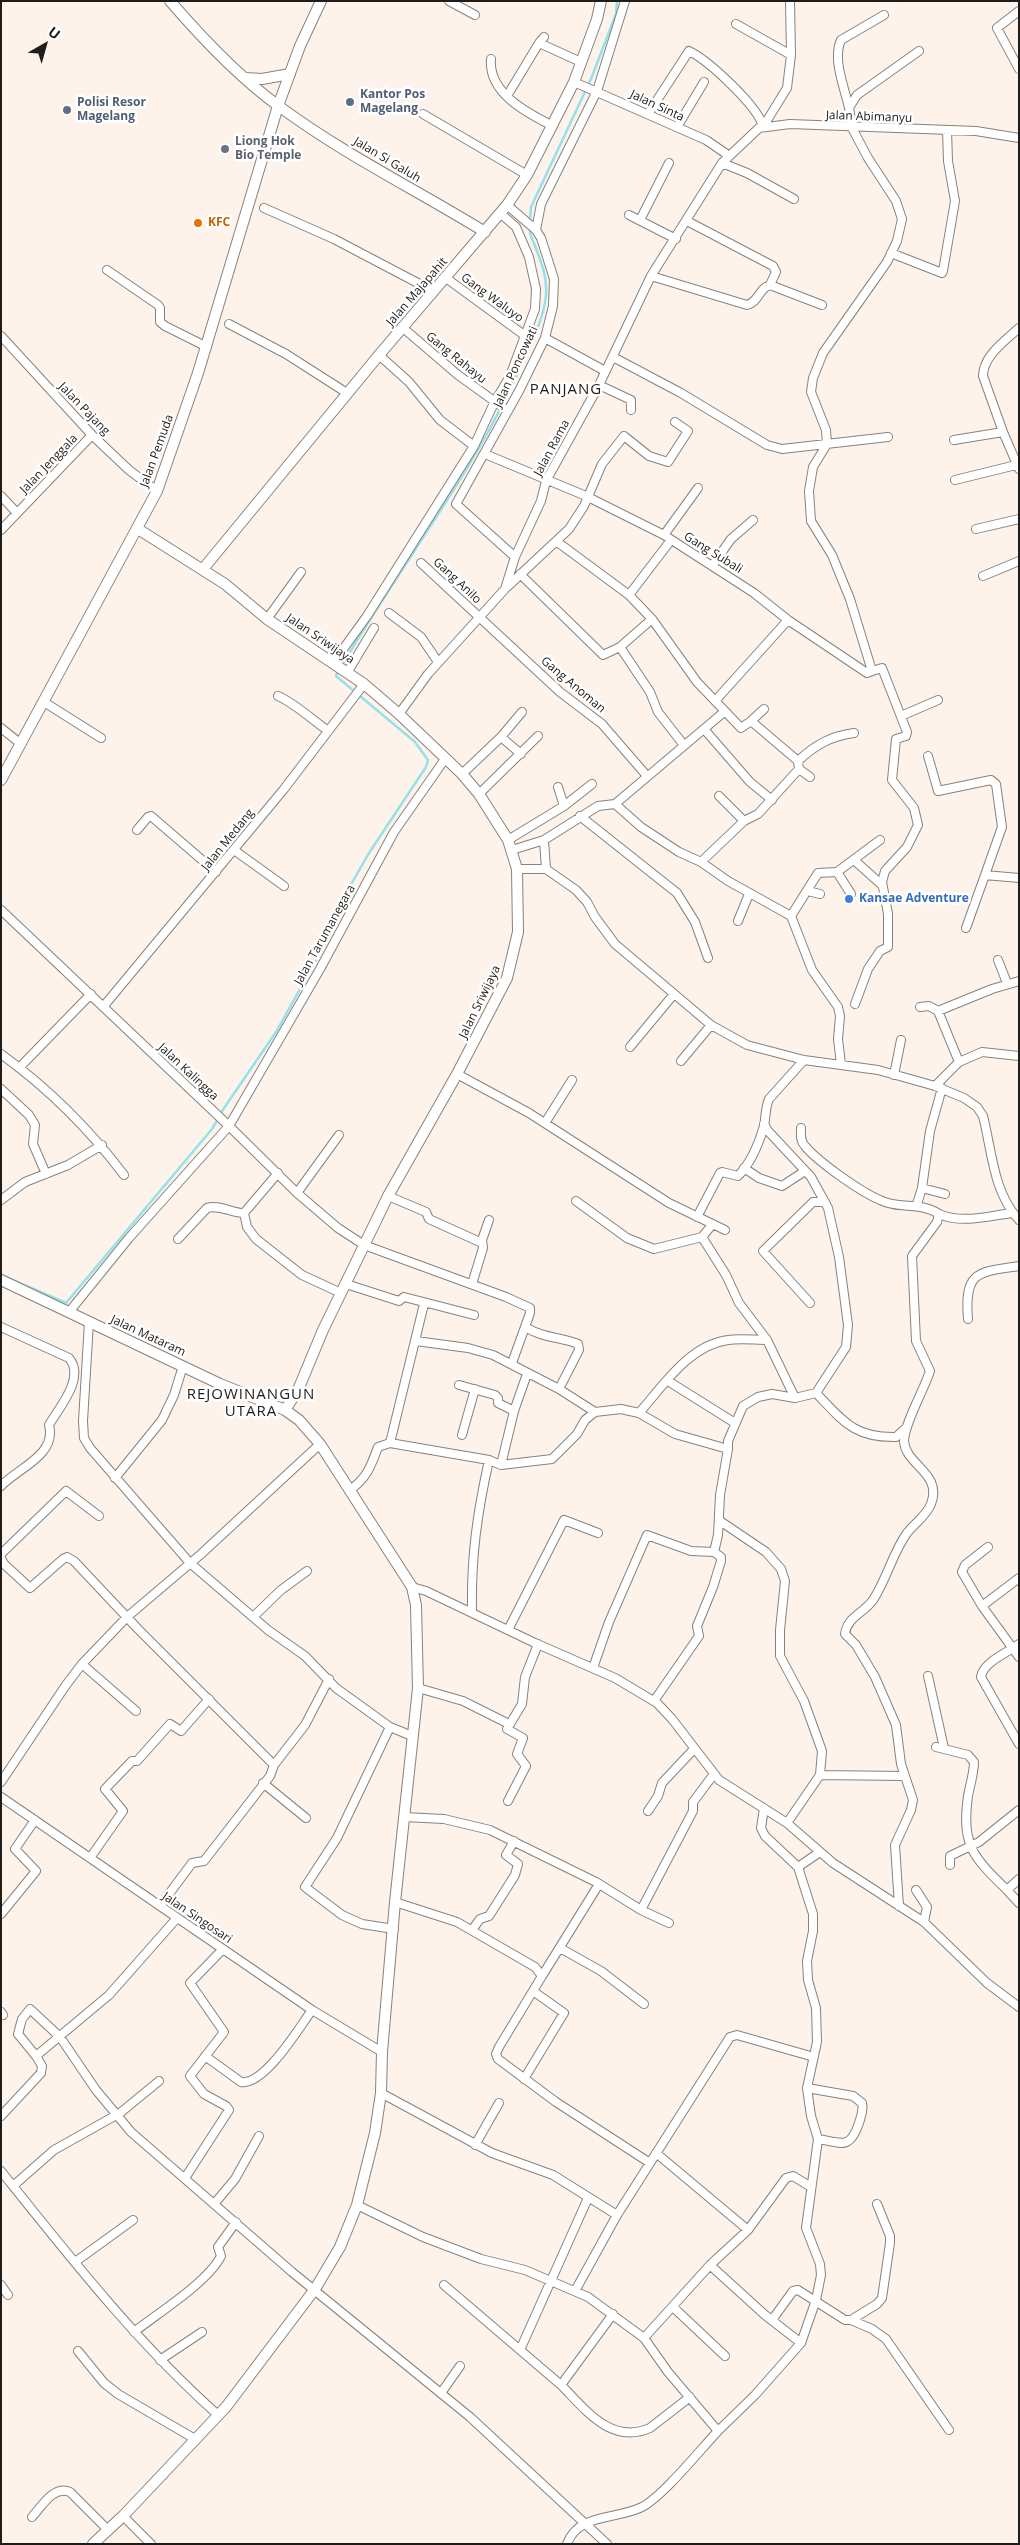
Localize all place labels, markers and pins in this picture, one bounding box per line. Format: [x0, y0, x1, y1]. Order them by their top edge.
place label: Kantor Pos Magelang [360, 88, 425, 116]
place label: Polisi Resor Magelang [77, 96, 146, 124]
marker: Kantor Pos Magelang [344, 96, 356, 108]
marker: Polisi Resor Magelang [61, 104, 73, 116]
place label: Liong Hok Bio Temple [235, 135, 301, 163]
marker: Liong Hok Bio Temple [219, 143, 231, 155]
place label: KFC [208, 216, 230, 230]
marker: KFC [192, 217, 204, 229]
place label: Kansae Adventure [859, 892, 969, 906]
marker: Kansae Adventure [843, 893, 855, 905]

